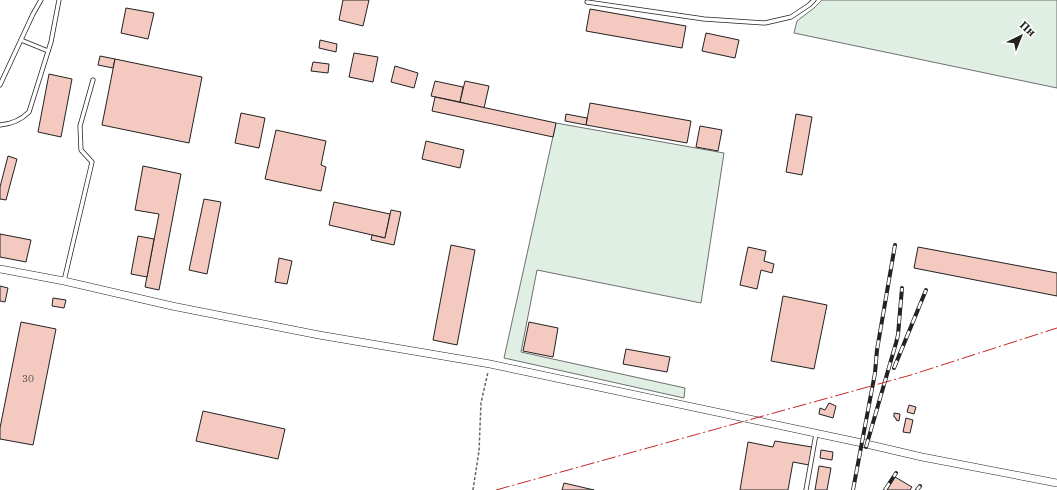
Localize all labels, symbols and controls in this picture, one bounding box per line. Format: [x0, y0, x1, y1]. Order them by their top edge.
north arrow [1001, 16, 1041, 56]
text: Пн [1017, 18, 1039, 40]
house number: 30 [22, 372, 34, 385]

